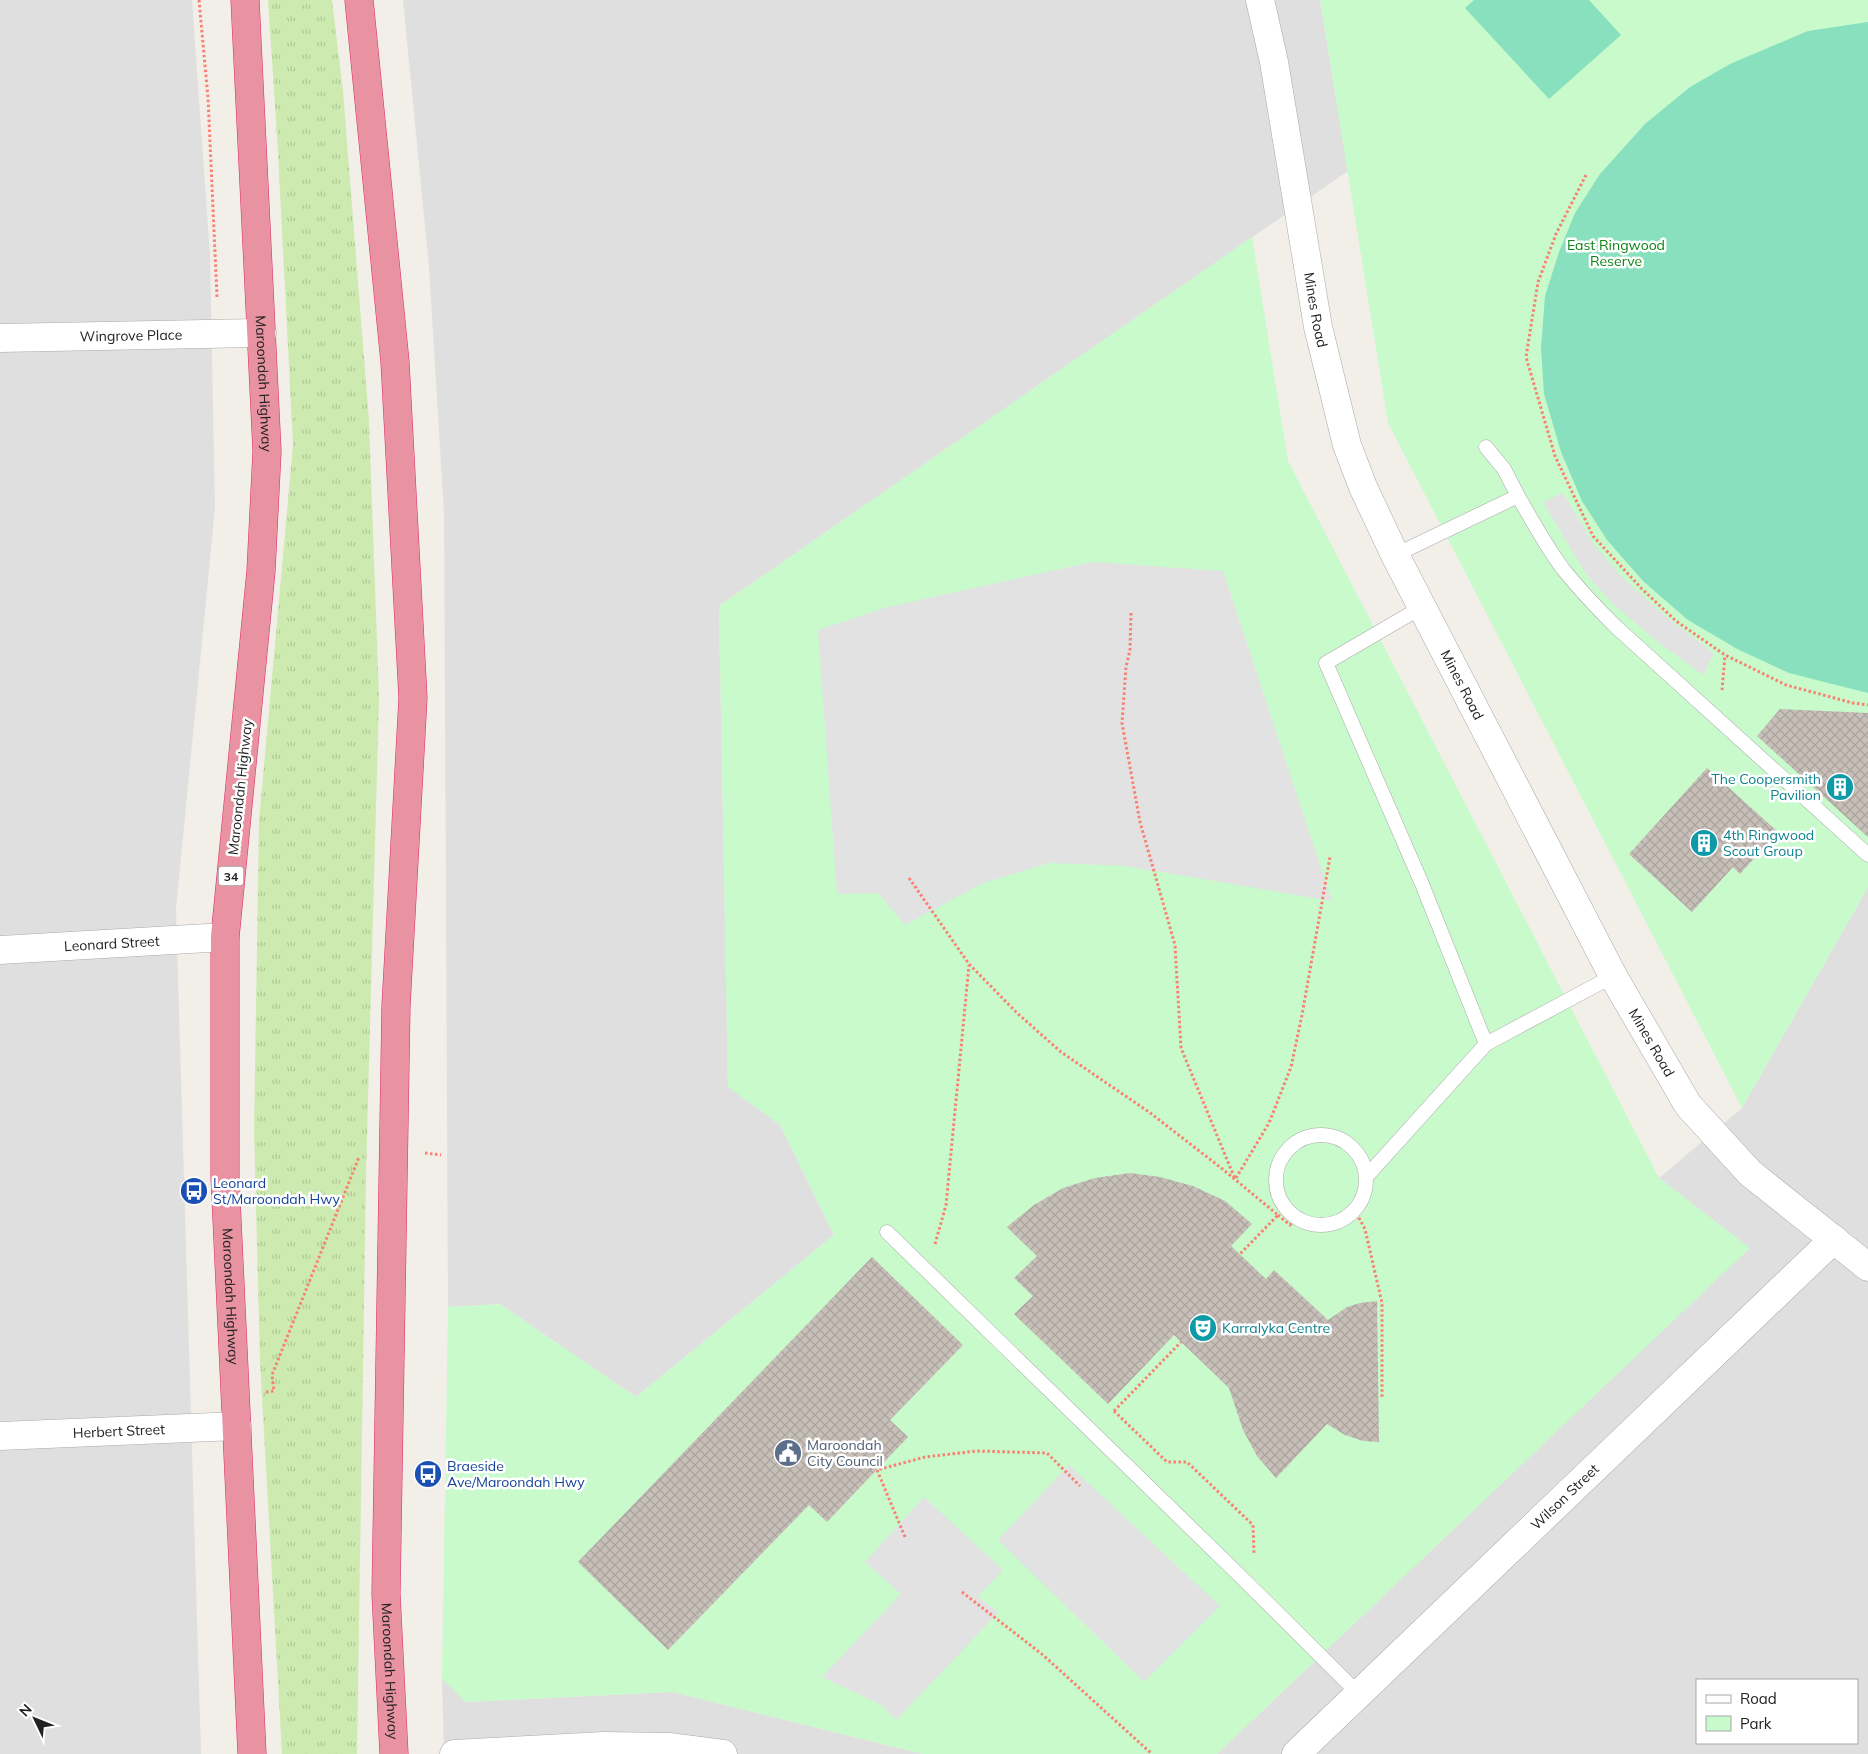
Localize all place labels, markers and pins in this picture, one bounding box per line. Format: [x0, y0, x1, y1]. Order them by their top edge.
place label: The Coopersmith Pavilion [1711, 770, 1821, 804]
building icon: The Coopersmith Pavilion [1825, 772, 1855, 802]
place label: 4th Ringwood Scout Group [1723, 826, 1814, 860]
building icon: 4th Ringwood Scout Group [1689, 828, 1719, 858]
place label: Leonard St/Maroondah Hwy [213, 1174, 341, 1208]
bus stop icon: Leonard St/Maroondah Hwy [179, 1176, 209, 1206]
theatre icon: Karralyka Centre [1188, 1313, 1218, 1343]
place label: Karralyka Centre [1222, 1319, 1330, 1337]
place label: Maroondah City Council [807, 1436, 883, 1470]
public building icon: Maroondah City Council [773, 1438, 803, 1468]
place label: Braeside Ave/Maroondah Hwy [447, 1457, 585, 1491]
bus stop icon: Braeside Ave/Maroondah Hwy [413, 1459, 443, 1489]

